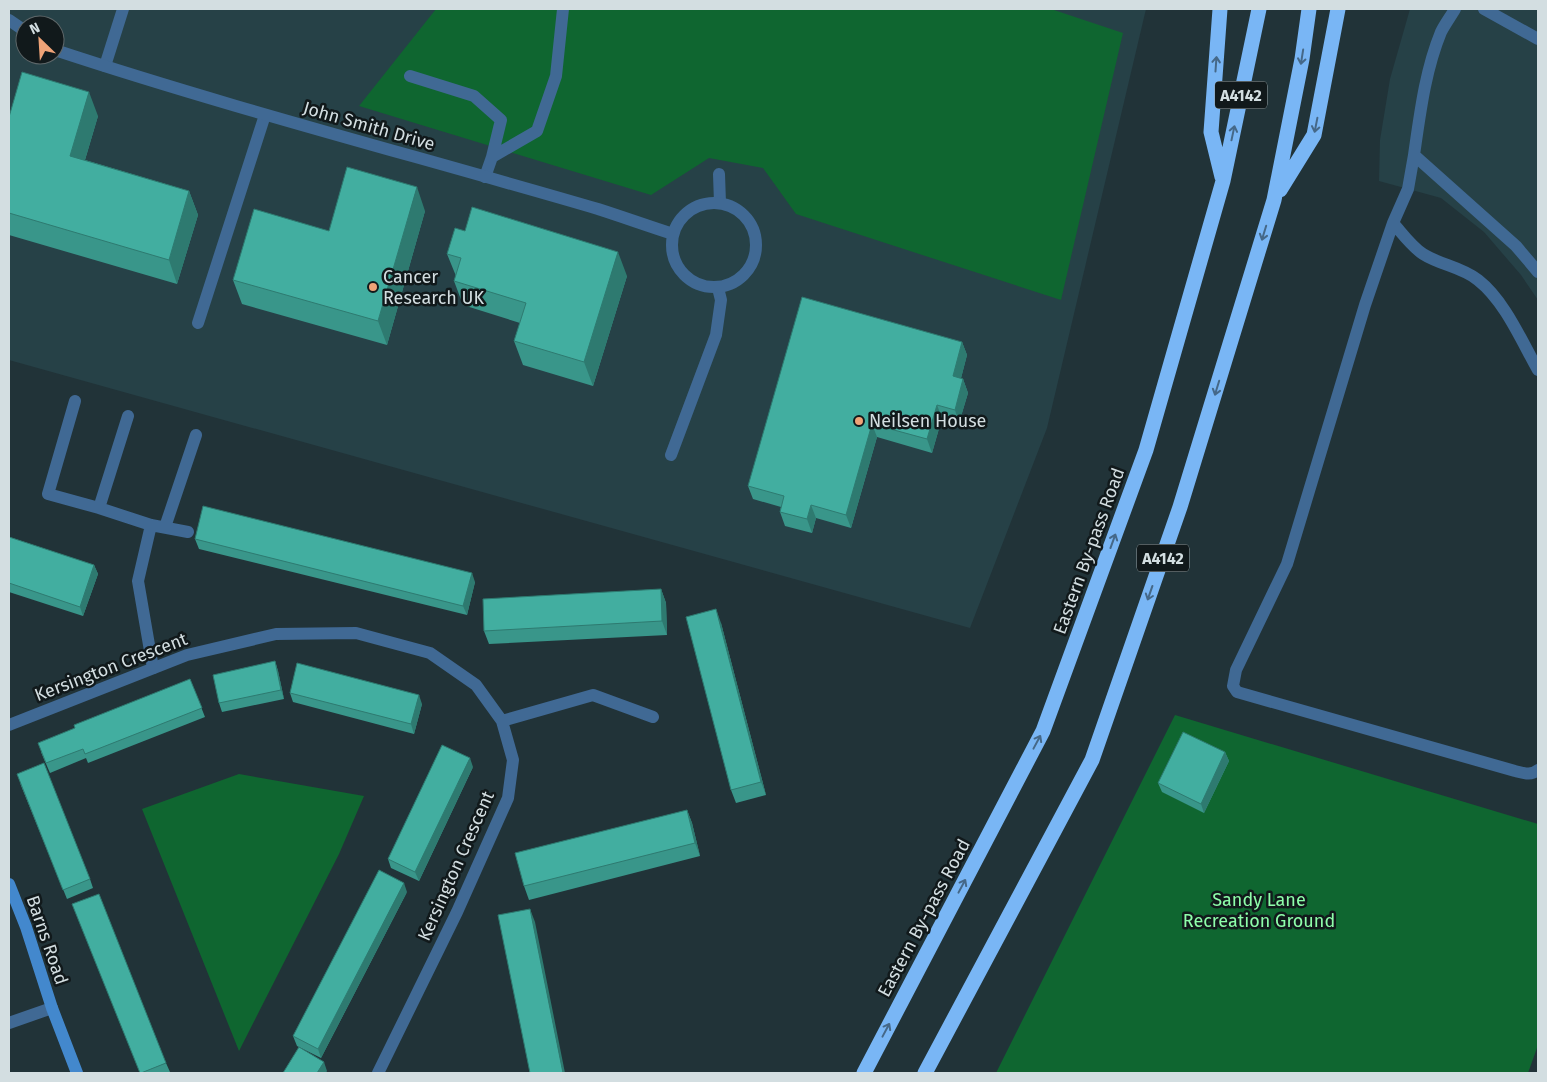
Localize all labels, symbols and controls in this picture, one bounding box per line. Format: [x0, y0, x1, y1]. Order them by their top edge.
north arrow [15, 15, 65, 65]
text: N [27, 19, 43, 38]
one-way arrow [1297, 49, 1307, 65]
one-way arrow [1212, 56, 1221, 72]
road number: A4142 [1215, 82, 1267, 108]
street label: John Smith Drive [300, 97, 438, 155]
one-way arrow [1310, 117, 1320, 133]
one-way arrow [1229, 125, 1238, 141]
one-way arrow [1259, 224, 1269, 240]
place label: Cancer Research UK [383, 266, 485, 309]
marker: Cancer Research UK [367, 281, 379, 293]
one-way arrow [1211, 380, 1221, 396]
place label: Neilsen House [869, 410, 986, 432]
marker: Neilsen House [853, 415, 865, 427]
street label: Eastern By-pass Road [1049, 465, 1129, 637]
one-way arrow [1109, 534, 1118, 549]
road number: A4142 [1137, 544, 1189, 572]
one-way arrow [1145, 585, 1155, 601]
street label: Kersington Crescent [32, 628, 191, 706]
one-way arrow [1032, 735, 1042, 750]
street label: Kersington Crescent [413, 787, 499, 944]
street label: Eastern By-pass Road [873, 835, 975, 1001]
one-way arrow [958, 879, 967, 894]
park label: Sandy Lane Recreation Ground [1183, 889, 1335, 932]
street label: Barns Road [21, 892, 73, 988]
one-way arrow [882, 1023, 891, 1038]

